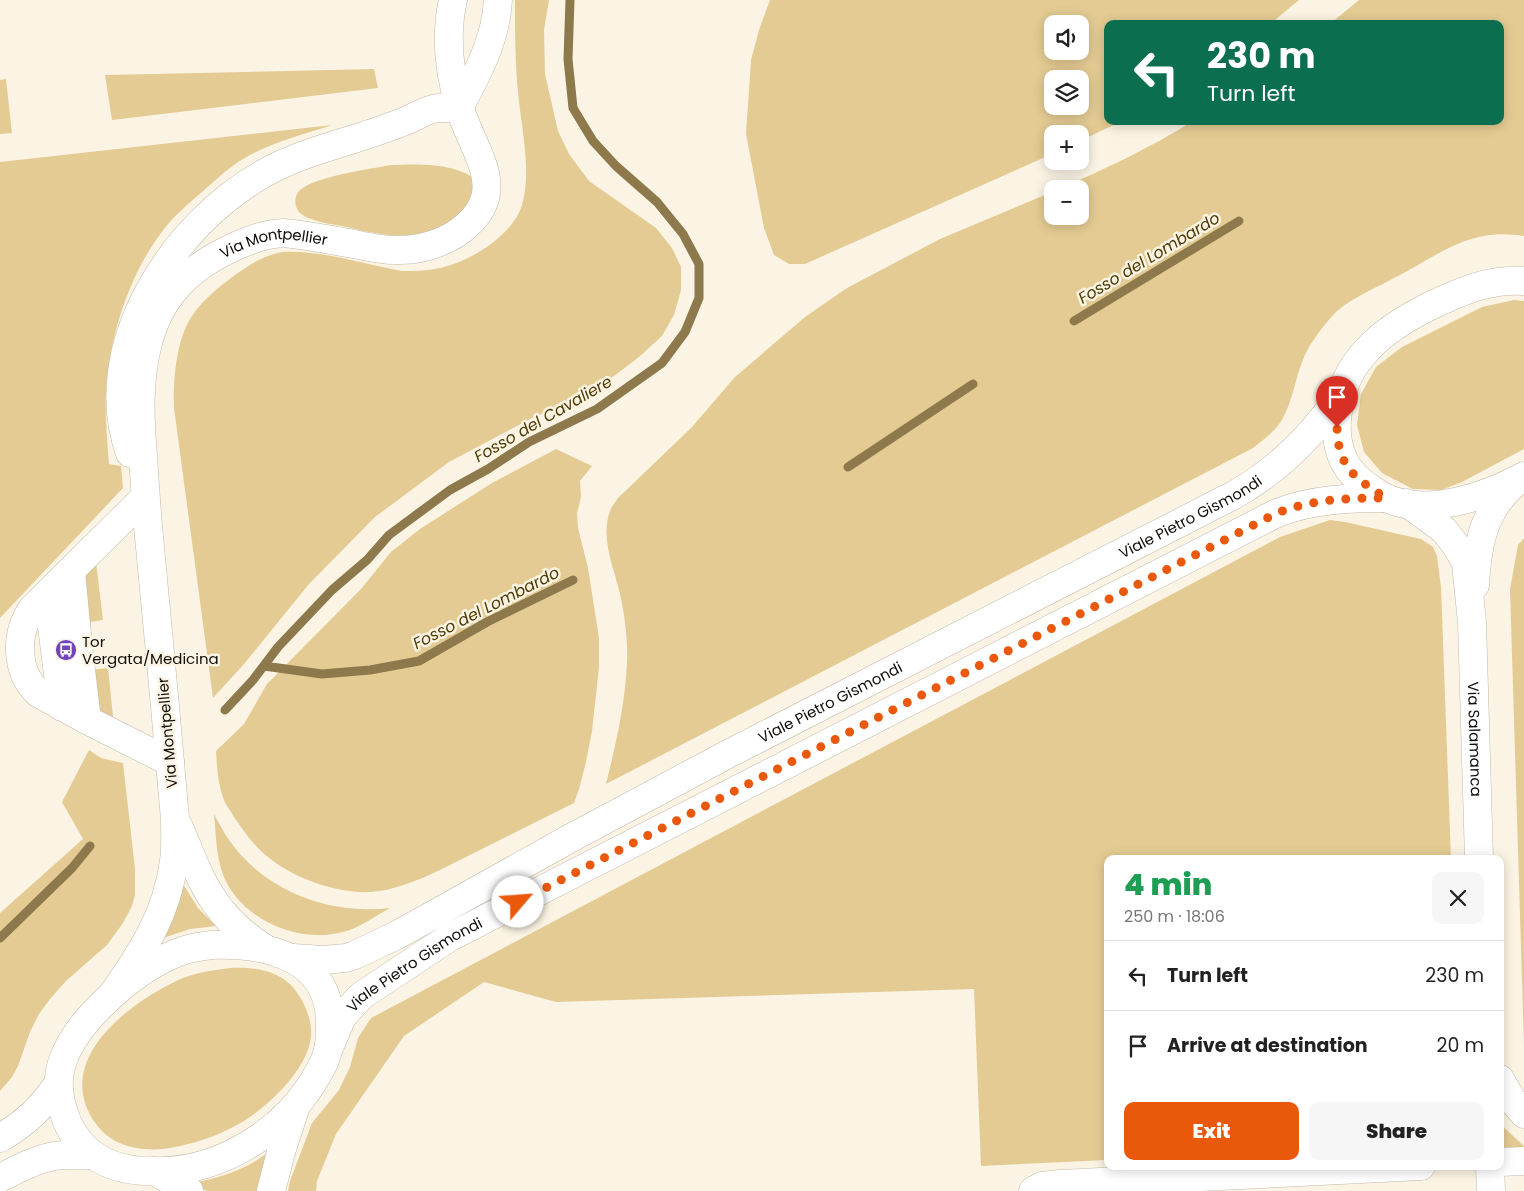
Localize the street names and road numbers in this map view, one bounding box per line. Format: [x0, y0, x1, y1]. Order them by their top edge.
street label: Via Montpellier [216, 222, 330, 263]
street label: Viale Pietro Gismondi [1115, 470, 1266, 563]
street label: Viale Pietro Gismondi [754, 656, 906, 747]
street label: Via Montpellier [152, 676, 182, 789]
street label: Via Salamanca [1463, 681, 1488, 797]
street label: Viale Pietro Gismondi [341, 912, 486, 1016]

